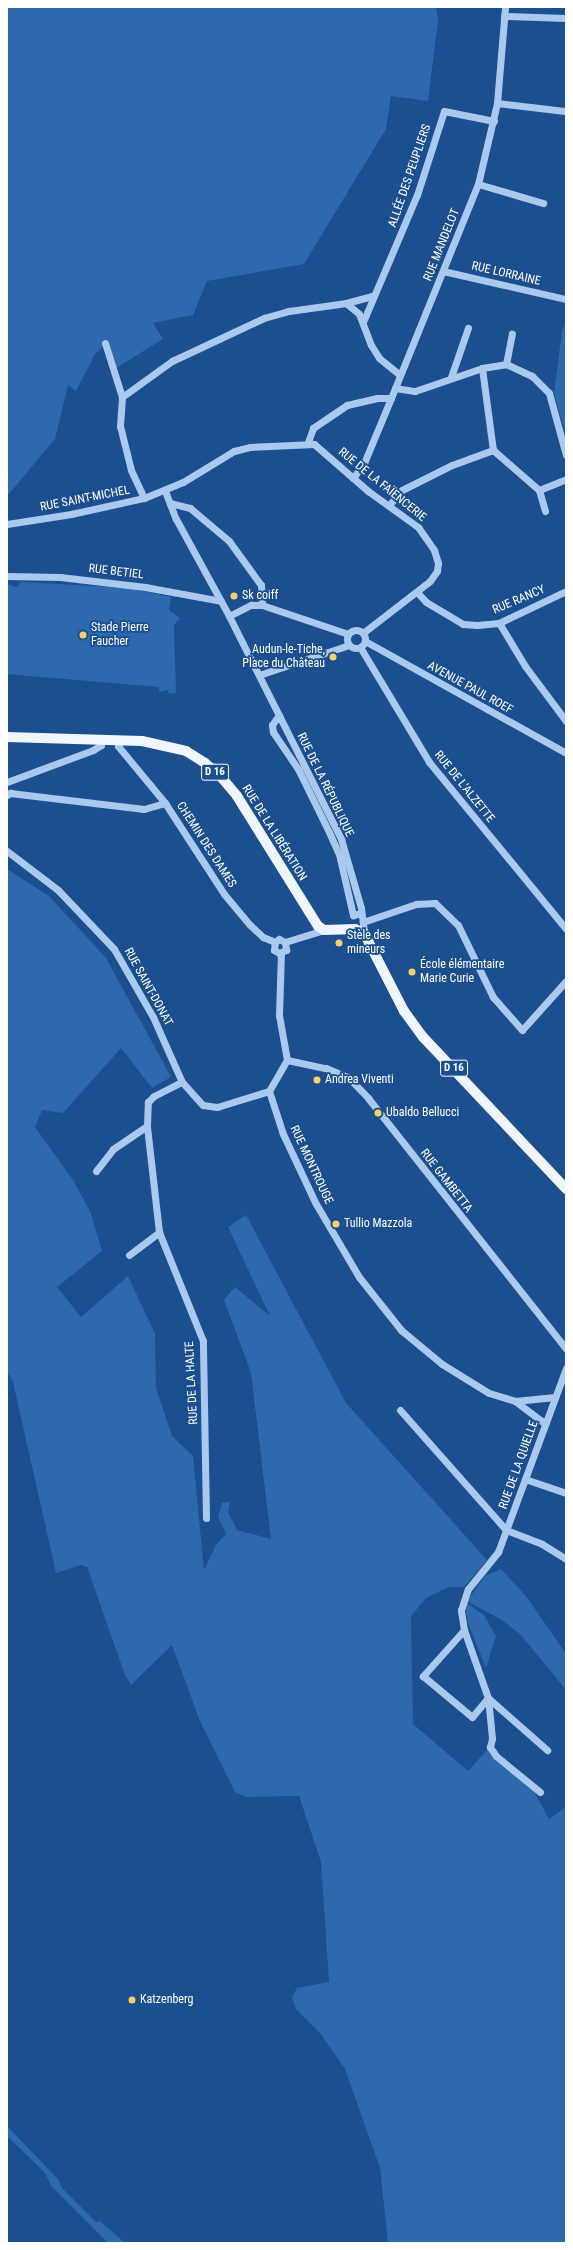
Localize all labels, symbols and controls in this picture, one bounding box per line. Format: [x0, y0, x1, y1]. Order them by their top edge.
street label: ALLÉE DES PEUPLIERS [386, 123, 434, 229]
street label: RUE MANDELOT [421, 207, 463, 283]
street label: RUE LORRAINE [470, 259, 542, 289]
street label: RUE DE LA FAÏENCERIE [335, 445, 429, 525]
street label: RUE SAINT-MICHEL [39, 483, 131, 515]
street label: RUE BETIEL [88, 561, 144, 583]
street label: RUE RANCY [491, 582, 547, 618]
place label: Sk coiff [242, 589, 278, 603]
marker: Sk coiff [229, 591, 239, 601]
place label: Stade Pierre Faucher [91, 621, 149, 649]
marker: Stade Pierre Faucher [78, 630, 88, 640]
place label: Audun-le-Tiche, Place du Château [242, 643, 325, 671]
marker: Audun-le-Tiche, Place du Château [328, 652, 338, 662]
street label: AVENUE PAUL ROEF [425, 659, 515, 717]
street label: RUE DE LA RÉPUBLIQUE [294, 731, 356, 839]
street label: RUE DE L'ALZETTE [431, 748, 497, 826]
road number: D 16 [201, 763, 229, 781]
street label: RUE DE LA LIBÉRATION [239, 782, 309, 884]
street label: CHEMIN DES DAMES [173, 800, 239, 890]
place label: Stèle des mineurs [347, 929, 391, 957]
marker: Stèle des mineurs [334, 938, 344, 948]
street label: RUE SAINT-DONAT [121, 945, 175, 1029]
place label: École élémentaire Marie Curie [420, 958, 504, 986]
marker: École élémentaire Marie Curie [407, 967, 417, 977]
road number: D 16 [440, 1059, 468, 1077]
place label: Andrea Viventi [325, 1073, 394, 1087]
marker: Andrea Viventi [312, 1075, 322, 1085]
place label: Ubaldo Bellucci [386, 1106, 459, 1120]
marker: Ubaldo Bellucci [373, 1108, 383, 1118]
street label: RUE MONTROUGE [287, 1123, 335, 1207]
street label: RUE GAMBETTA [417, 1146, 475, 1216]
place label: Tullio Mazzola [344, 1217, 412, 1231]
marker: Tullio Mazzola [331, 1219, 341, 1229]
street label: RUE DE LA HALTE [183, 1341, 201, 1425]
street label: RUE DE LA QUIELLE [496, 1419, 542, 1511]
place label: Katzenberg [140, 1993, 193, 2007]
marker: Katzenberg [127, 1995, 137, 2005]

